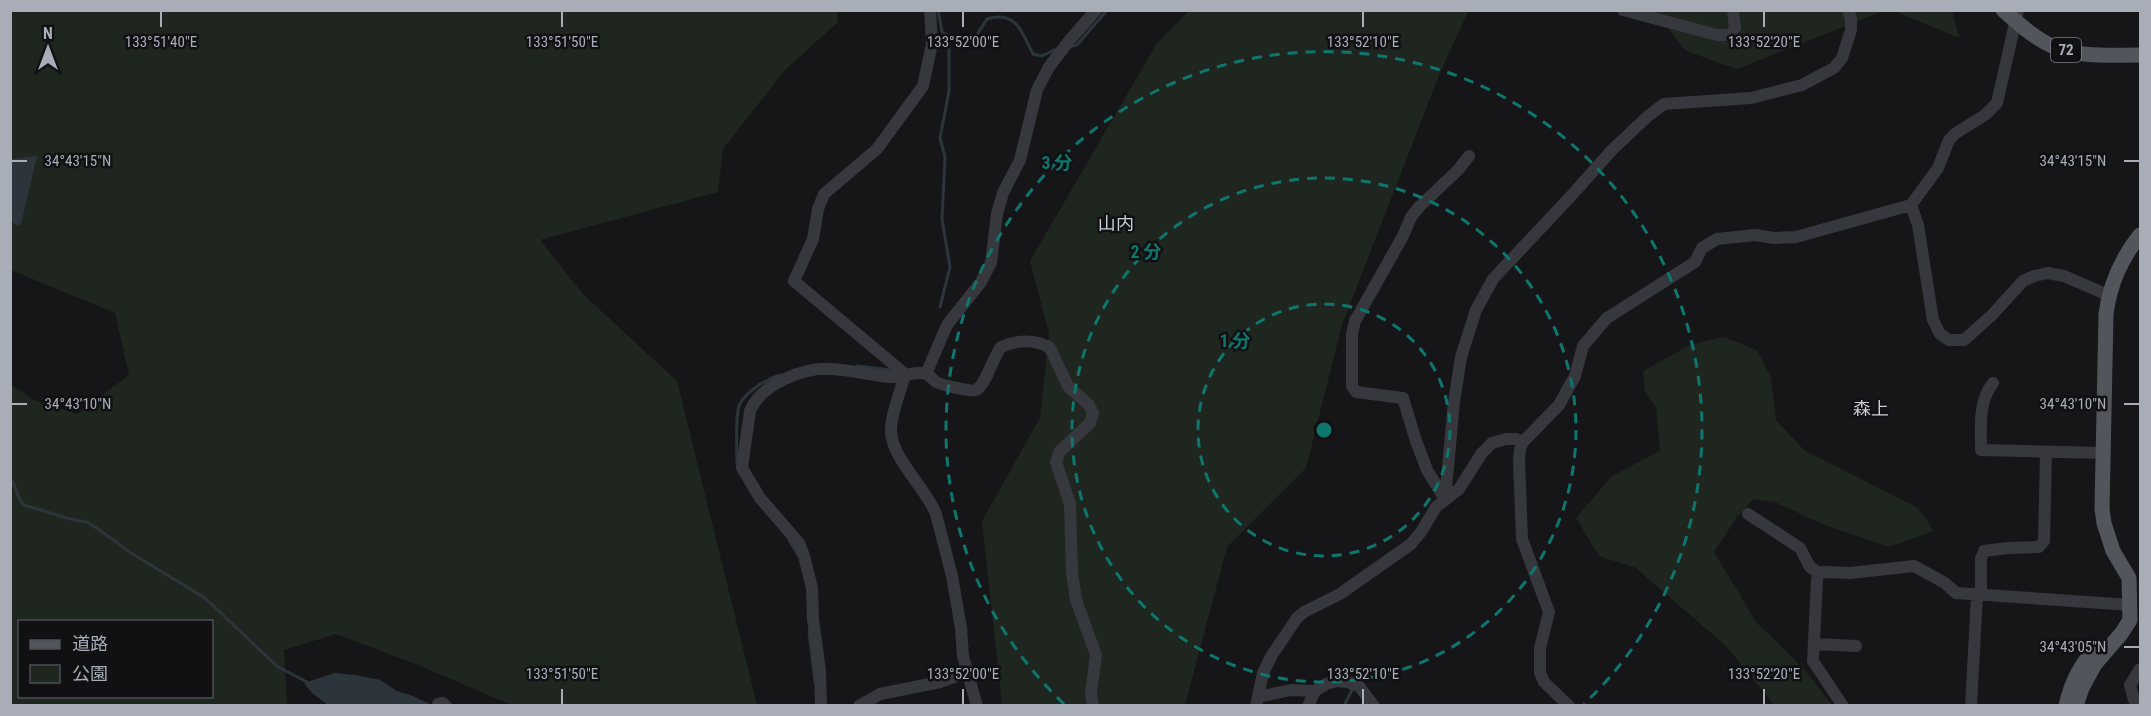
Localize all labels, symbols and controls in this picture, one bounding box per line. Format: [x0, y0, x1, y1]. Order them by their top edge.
north arrow [18, 18, 78, 78]
text: N [43, 24, 53, 43]
text: 133°51'40"E [125, 33, 197, 51]
text: 133°51'50"E [526, 33, 598, 51]
text: 133°52'00"E [927, 33, 999, 51]
text: 133°52'10"E [1327, 33, 1399, 51]
text: 133°52'20"E [1728, 33, 1800, 51]
road number: 72 [2051, 38, 2081, 62]
text: 34°43'15"N [45, 152, 111, 170]
text: 3 分 [1041, 152, 1073, 173]
text: 34°43'15"N [2040, 152, 2106, 170]
district label: 山内 [1098, 213, 1134, 234]
text: 2 分 [1130, 241, 1162, 262]
text: 1 分 [1219, 330, 1251, 351]
text: 34°43'10"N [45, 395, 111, 413]
text: 34°43'10"N [2040, 395, 2106, 413]
district label: 森上 [1853, 398, 1889, 419]
centre of rings [1314, 420, 1334, 440]
legend [18, 620, 213, 698]
text: 道路 [72, 633, 108, 654]
text: 34°43'05"N [2040, 638, 2106, 656]
text: 公園 [72, 663, 108, 684]
text: 133°51'50"E [526, 665, 598, 683]
text: 133°52'00"E [927, 665, 999, 683]
text: 133°52'10"E [1327, 665, 1399, 683]
text: 133°52'20"E [1728, 665, 1800, 683]

